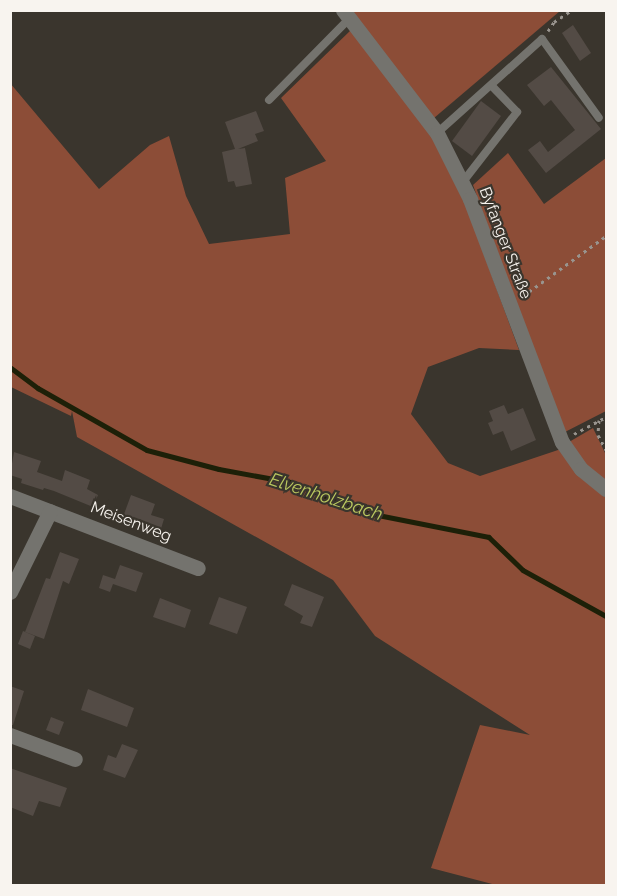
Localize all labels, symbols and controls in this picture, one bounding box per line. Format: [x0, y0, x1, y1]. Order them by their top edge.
street label: Byfanger Straße [475, 184, 535, 302]
water label: Elvenholzbach [267, 469, 385, 525]
street label: Meisenweg [88, 498, 174, 546]

